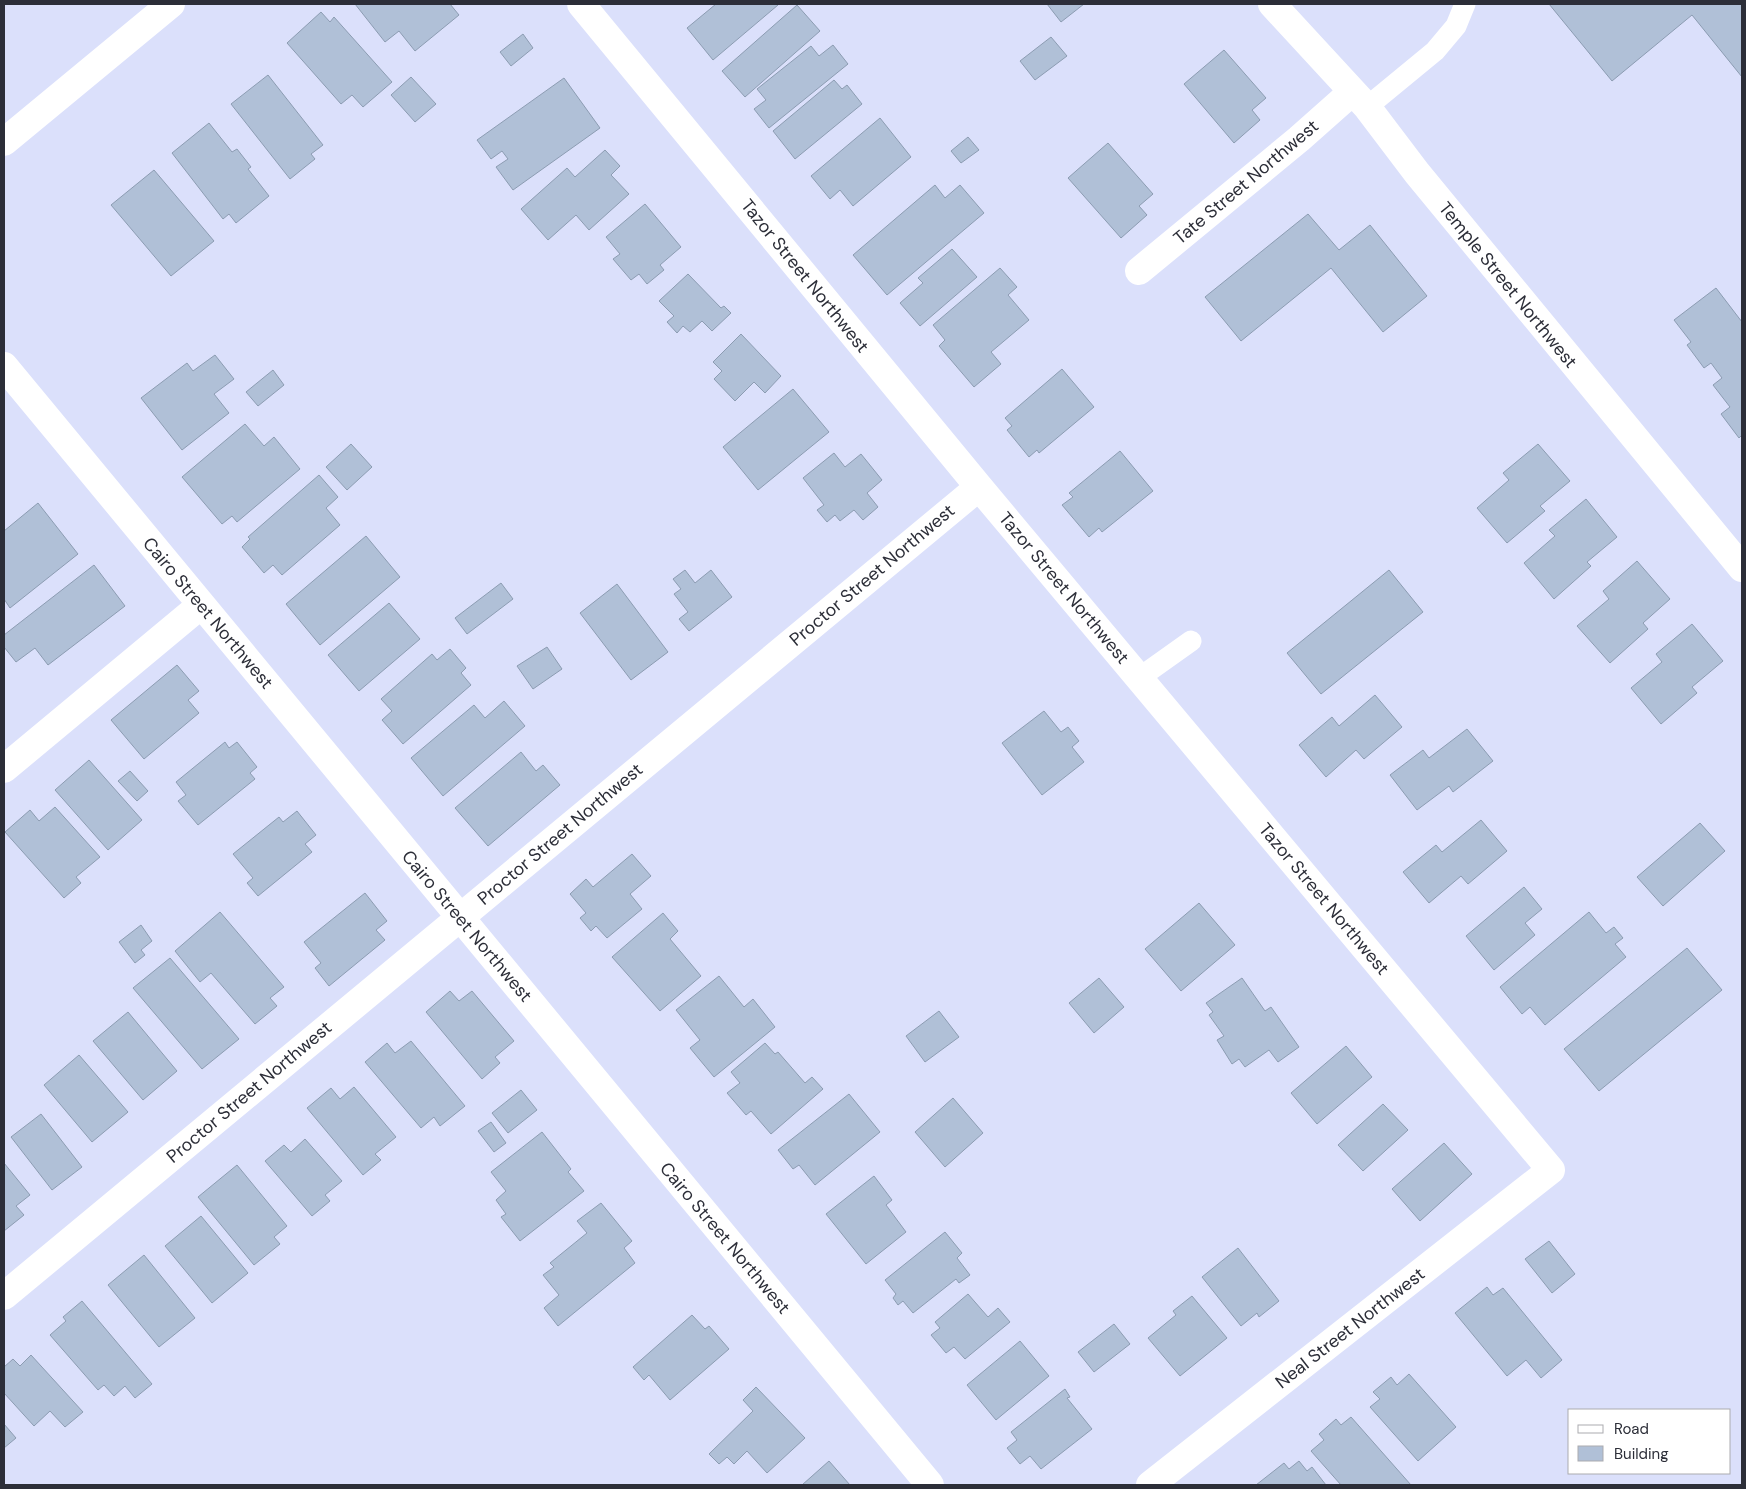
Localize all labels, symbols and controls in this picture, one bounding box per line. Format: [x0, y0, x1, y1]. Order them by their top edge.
street label: Tate Street Northwest [1168, 114, 1324, 250]
street label: Tazor Street Northwest [736, 194, 874, 358]
street label: Temple Street Northwest [1433, 197, 1583, 373]
street label: Proctor Street Northwest [784, 499, 960, 651]
street label: Tazor Street Northwest [993, 507, 1135, 669]
street label: Cairo Street Northwest [137, 532, 279, 694]
street label: Proctor Street Northwest [472, 758, 648, 910]
street label: Tazor Street Northwest [1253, 818, 1395, 980]
street label: Cairo Street Northwest [396, 845, 538, 1007]
street label: Proctor Street Northwest [161, 1016, 337, 1168]
street label: Cairo Street Northwest [654, 1157, 796, 1319]
street label: Neal Street Northwest [1270, 1262, 1430, 1394]
legend [1568, 1409, 1731, 1474]
text: Road [1614, 1419, 1649, 1439]
text: Building [1614, 1444, 1669, 1464]

